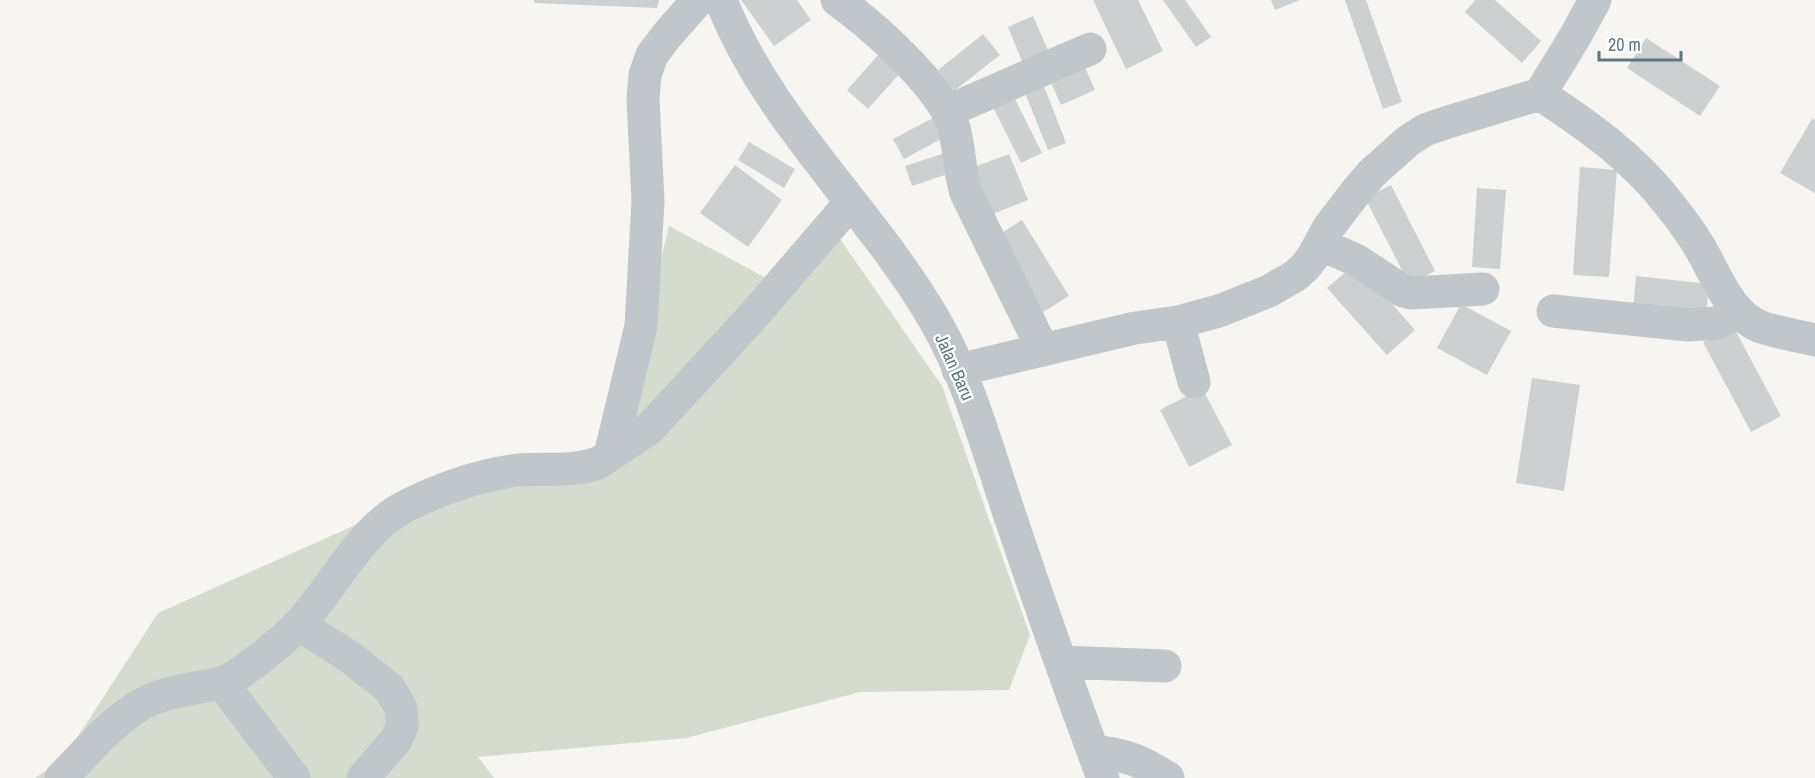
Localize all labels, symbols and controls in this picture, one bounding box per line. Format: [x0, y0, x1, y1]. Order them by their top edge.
scale bar [1599, 24, 1682, 62]
text: 20 m [1608, 32, 1641, 57]
street label: Jalan Baru [929, 330, 981, 404]

